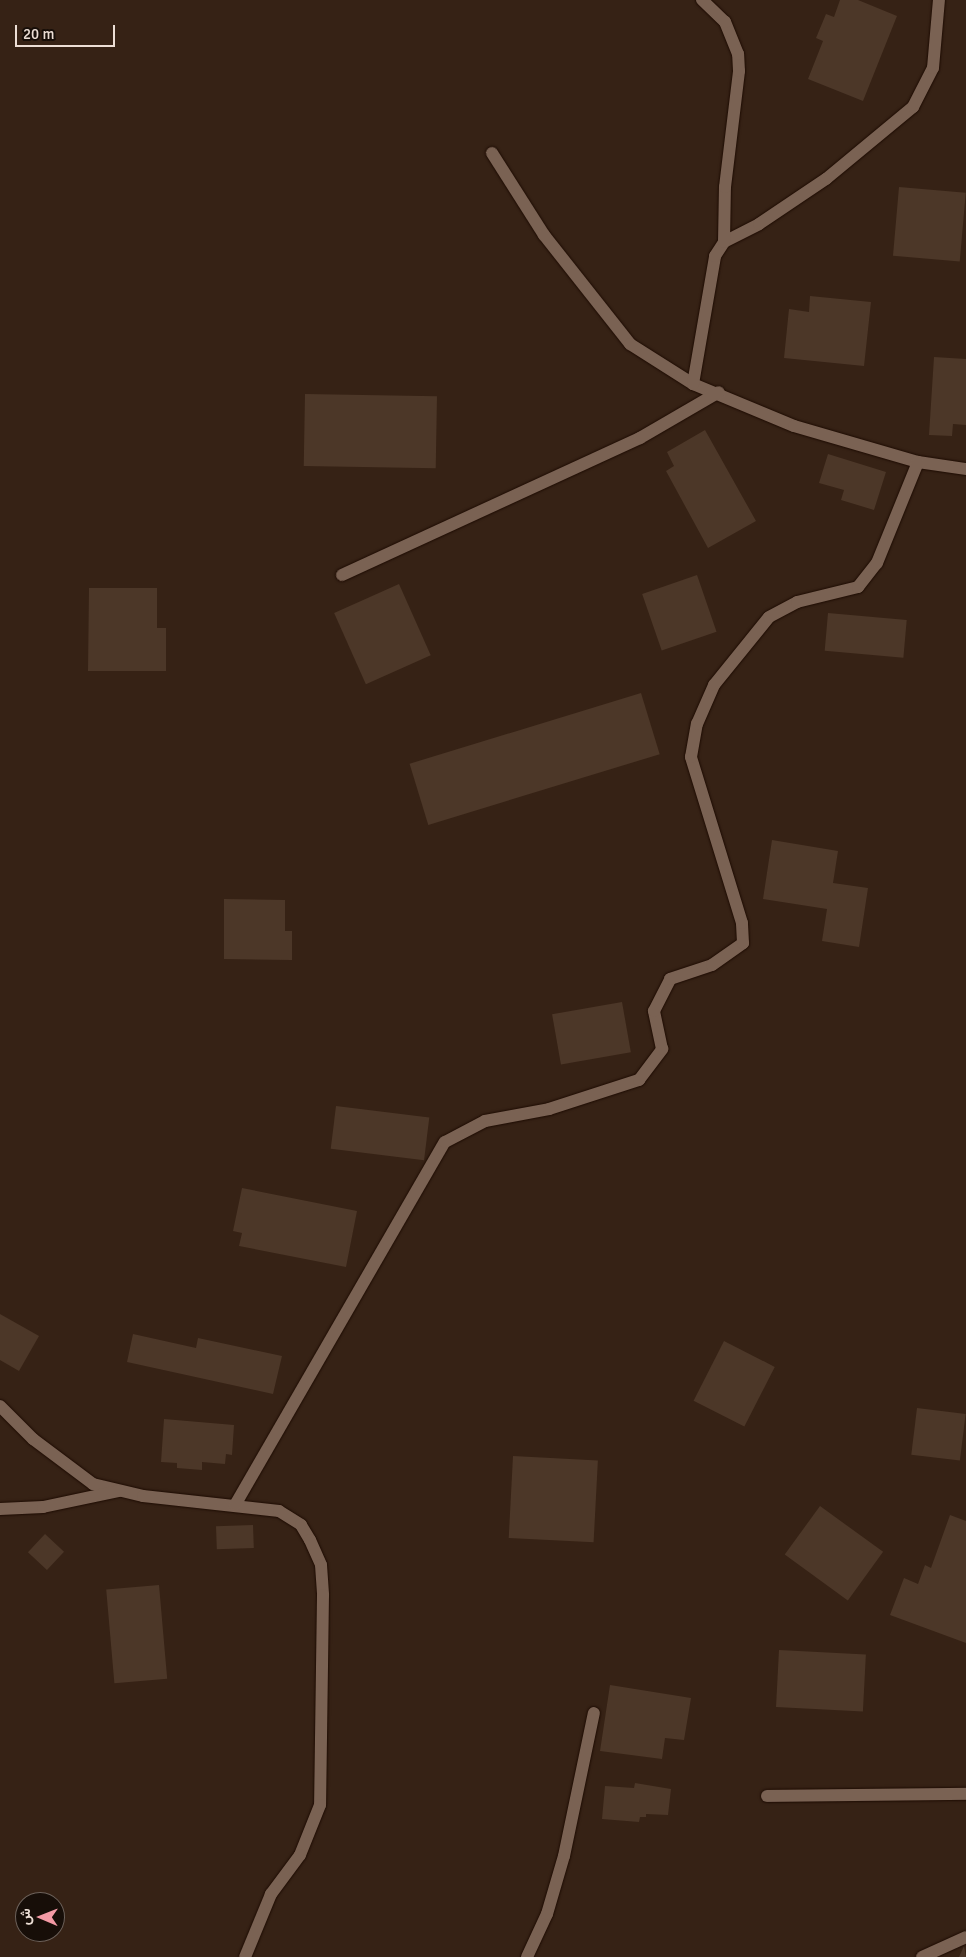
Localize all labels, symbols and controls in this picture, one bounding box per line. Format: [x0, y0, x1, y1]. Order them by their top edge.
scale bar [18, 15, 118, 47]
text: 20 m [23, 25, 54, 43]
north arrow [15, 1892, 65, 1942]
text: ش [17, 1908, 34, 1925]

